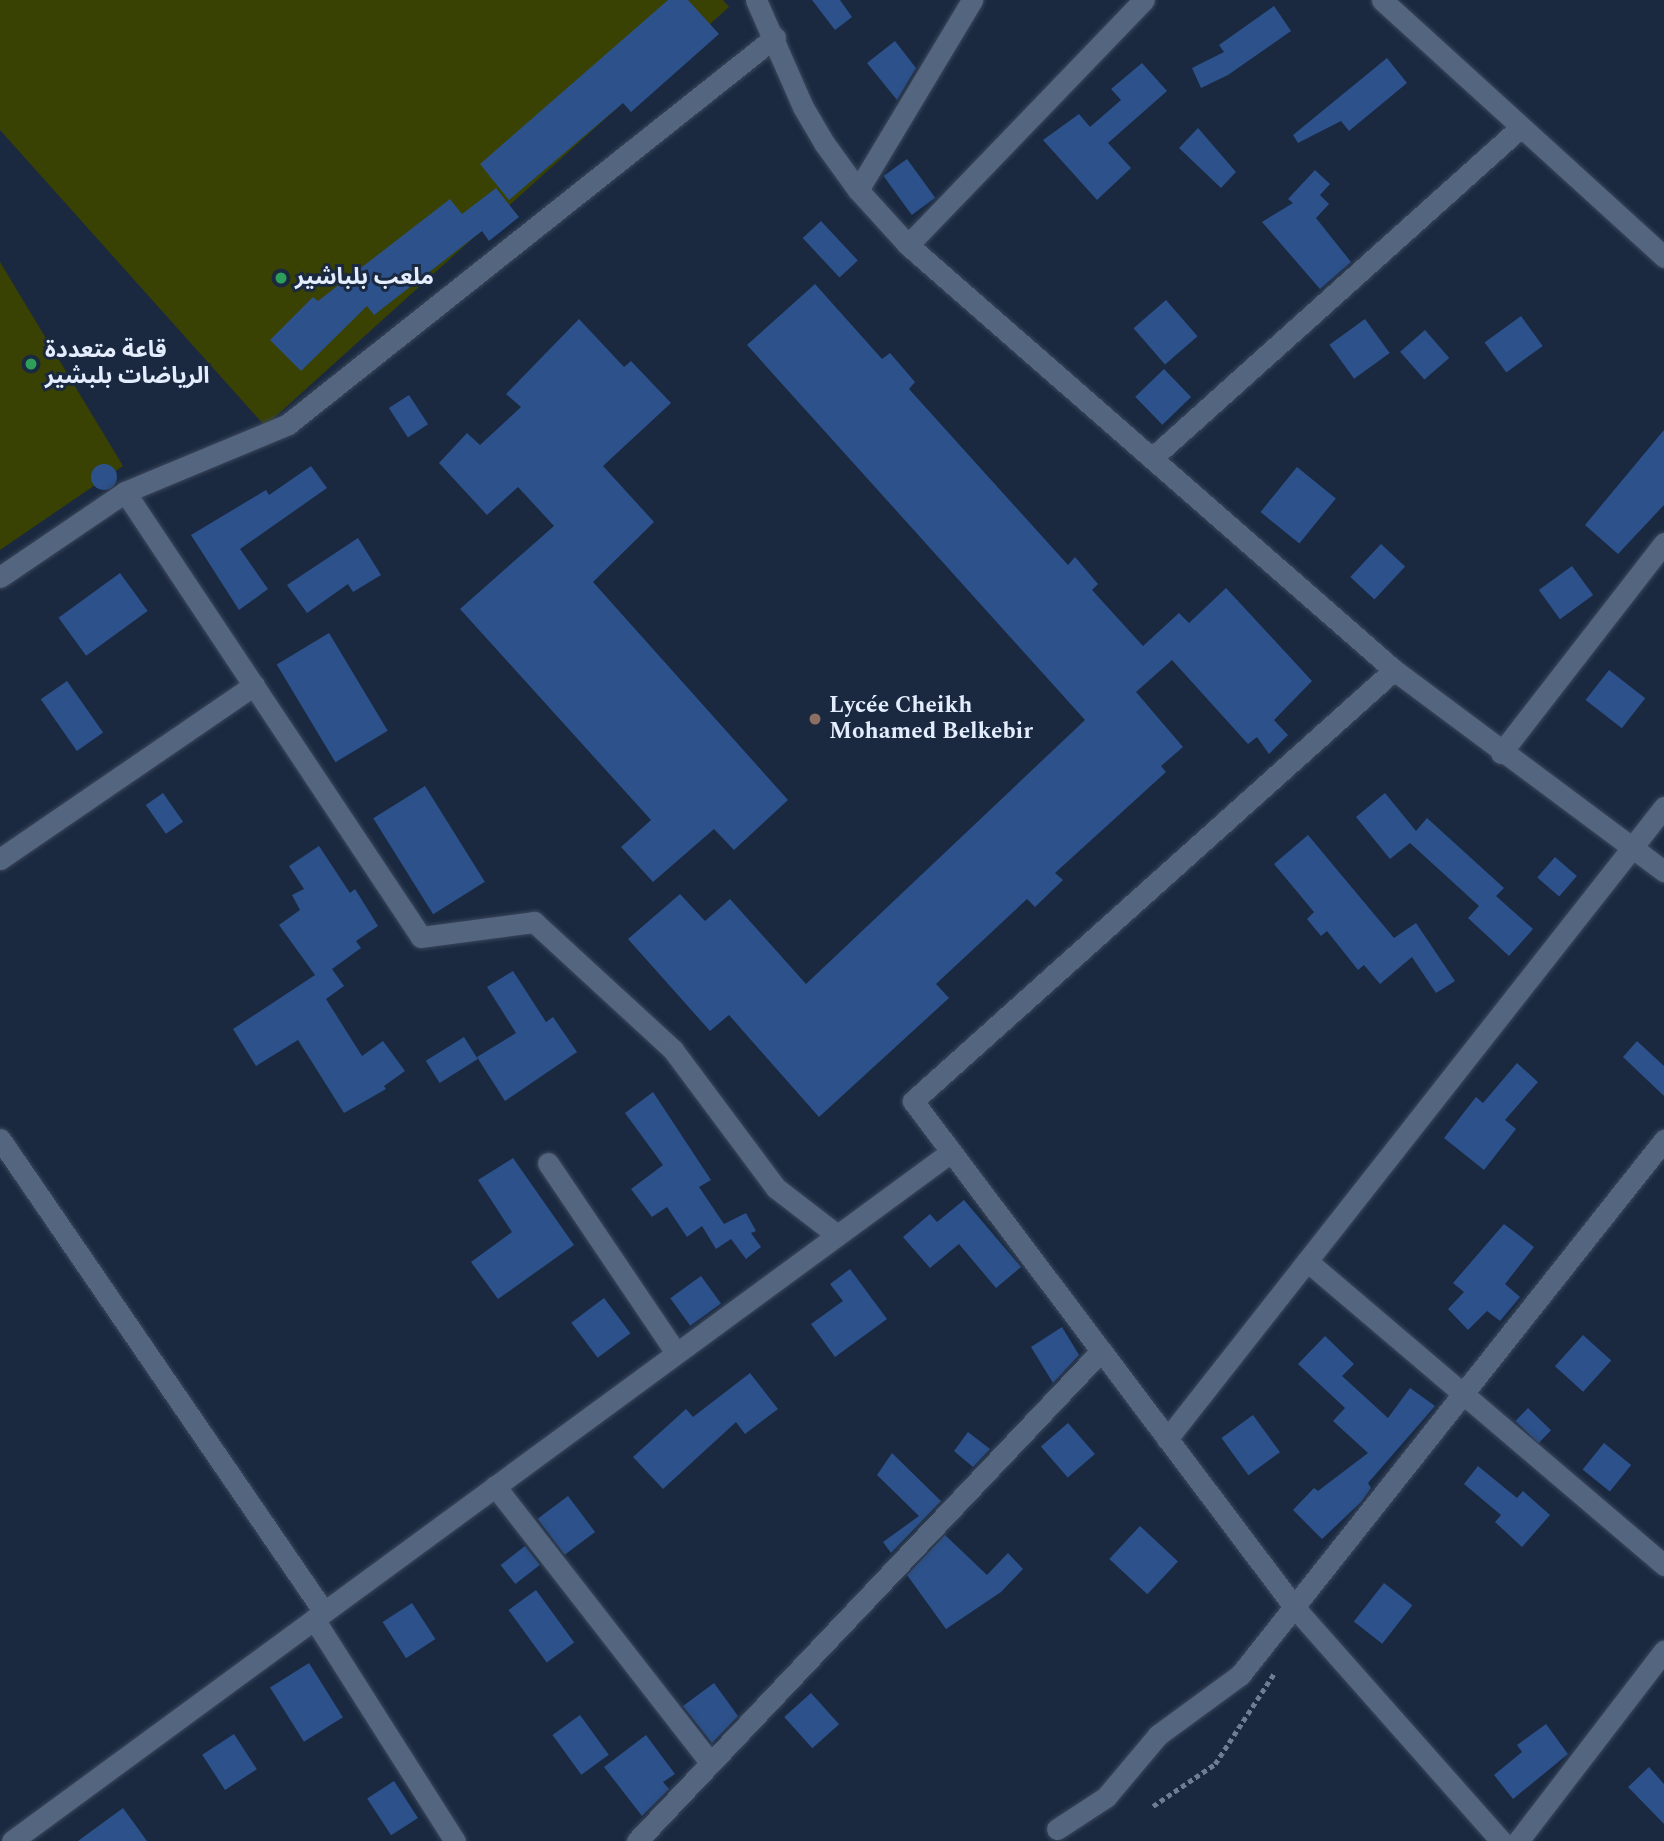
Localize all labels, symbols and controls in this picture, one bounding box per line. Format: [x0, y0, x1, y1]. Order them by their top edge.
place label: ملعب بلباشير [295, 264, 434, 292]
marker: ملعب بلباشير [273, 270, 289, 286]
place label: قاعة متعددة الرياضات بلبشير [45, 337, 210, 391]
marker: قاعة متعددة الرياضات بلبشير [23, 356, 39, 372]
place label: Lycée Cheikh Mohamed Belkebir [829, 692, 1033, 746]
marker: Lycée Cheikh Mohamed Belkebir [807, 711, 823, 727]

